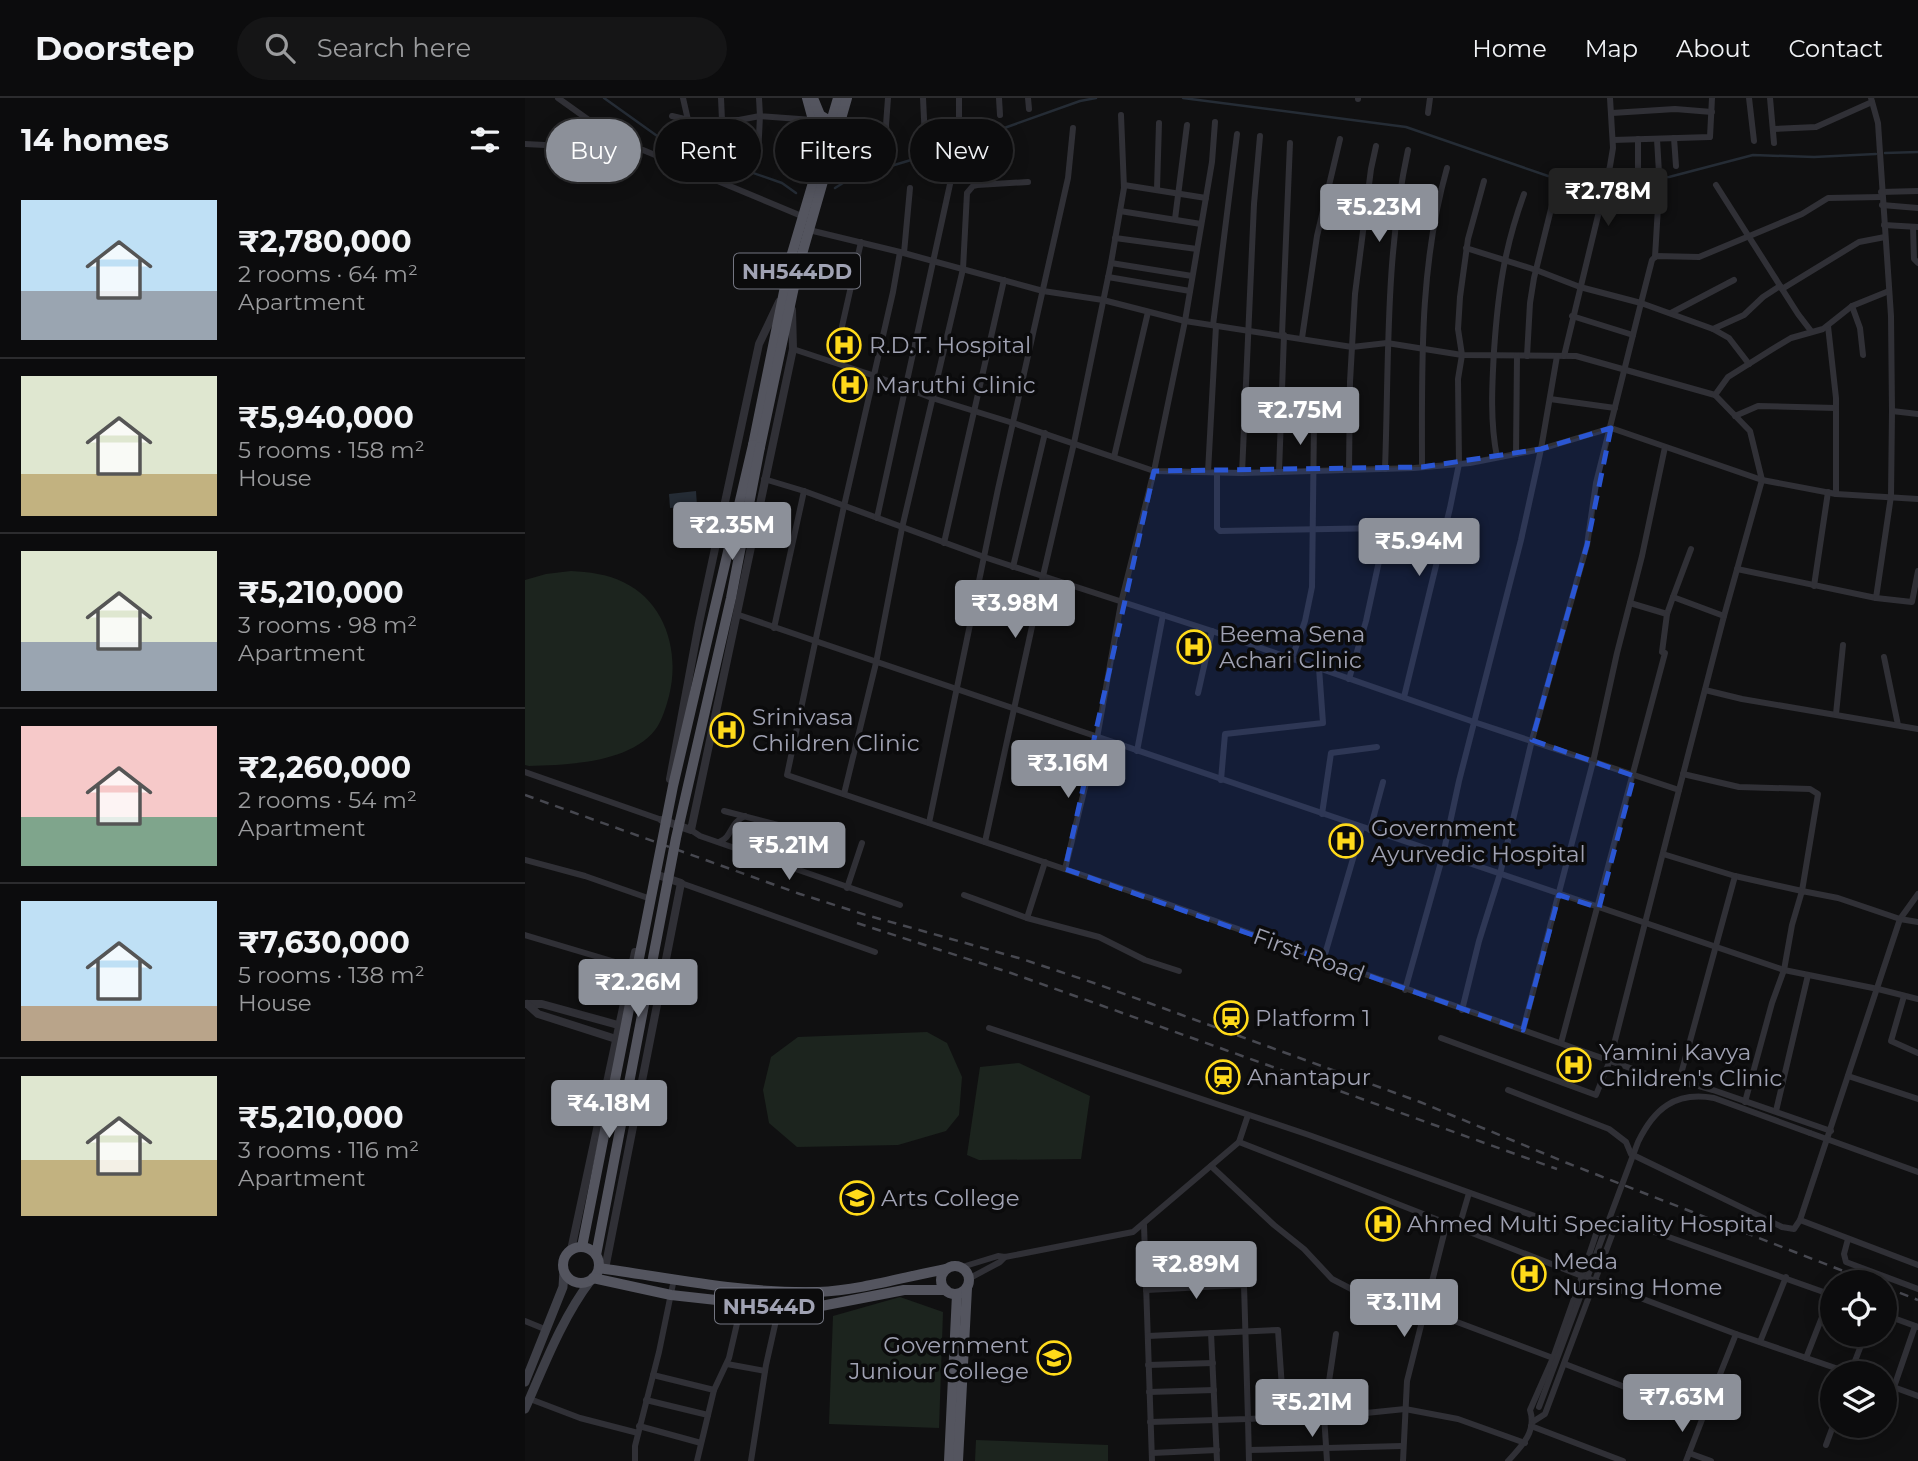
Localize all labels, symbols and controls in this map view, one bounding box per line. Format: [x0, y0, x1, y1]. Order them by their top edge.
search box [237, 17, 727, 80]
text: Doorstep [35, 28, 195, 68]
icon: search [261, 29, 299, 67]
text: Search here [317, 32, 471, 64]
text: Home [1472, 34, 1547, 63]
text: Map [1585, 34, 1638, 63]
text: About [1676, 34, 1750, 63]
text: Contact [1788, 34, 1883, 63]
chip: Buy [546, 119, 641, 182]
chip: Rent [655, 119, 761, 182]
chip: Filters [775, 119, 896, 182]
chip: New [910, 119, 1013, 182]
icon: filters [466, 121, 504, 159]
text: 14 homes [21, 122, 169, 159]
pin: ₹2.78M [1551, 169, 1665, 228]
text: ₹2.78M [1564, 177, 1652, 205]
pin: ₹5.23M [1322, 184, 1436, 244]
text: ₹5.23M [1336, 193, 1422, 221]
text: ₹2,780,000 [238, 223, 412, 260]
icon: home [77, 228, 161, 312]
road number: NH544DD [734, 254, 860, 288]
text: 2 rooms · 64 m² [238, 260, 418, 288]
text: Apartment [238, 288, 366, 316]
hospital icon: R.D.T. Hospital [825, 326, 863, 364]
place label: R.D.T. Hospital [869, 331, 1031, 359]
hospital icon: Maruthi Clinic [831, 366, 869, 404]
place label: Maruthi Clinic [875, 371, 1036, 399]
pin: ₹2.75M [1243, 388, 1357, 447]
text: ₹2.75M [1257, 396, 1343, 424]
text: ₹5,940,000 [238, 399, 414, 436]
icon: home [77, 404, 161, 488]
text: 5 rooms · 158 m² [238, 436, 425, 464]
text: House [238, 464, 312, 492]
pin: ₹2.35M [675, 503, 789, 562]
text: ₹2.35M [689, 511, 775, 539]
pin: ₹5.94M [1362, 518, 1476, 578]
text: ₹5.94M [1375, 527, 1463, 555]
text: ₹5,210,000 [238, 574, 404, 611]
icon: home [77, 579, 161, 663]
pin: ₹3.98M [958, 580, 1072, 640]
text: ₹3.98M [971, 589, 1059, 617]
text: 3 rooms · 98 m² [238, 611, 417, 639]
place label: Beema Sena Achari Clinic [1219, 620, 1365, 674]
hospital icon: Beema Sena Achari Clinic [1175, 628, 1213, 666]
text: Apartment [238, 639, 366, 667]
place label: Srinivasa Children Clinic [752, 703, 920, 757]
hospital icon: Srinivasa Children Clinic [708, 711, 746, 749]
pin: ₹3.16M [1011, 740, 1125, 800]
text: ₹2,260,000 [238, 749, 411, 786]
text: ₹3.16M [1027, 749, 1109, 777]
icon: home [77, 754, 161, 838]
text: 2 rooms · 54 m² [238, 786, 417, 814]
text: Apartment [238, 814, 366, 842]
place label: Government Ayurvedic Hospital [1371, 814, 1586, 868]
pin: ₹5.21M [732, 822, 846, 882]
hospital icon: Government Ayurvedic Hospital [1327, 822, 1365, 860]
text: ₹5.21M [748, 831, 830, 859]
street label: First Road [1249, 922, 1369, 988]
text: ₹7,630,000 [238, 924, 410, 961]
icon: home [77, 929, 161, 1013]
pin: ₹2.26M [581, 960, 695, 1019]
text: 5 rooms · 138 m² [238, 961, 425, 989]
text: ₹2.26M [595, 968, 681, 996]
text: House [238, 989, 312, 1017]
station icon: Platform 1 [1212, 999, 1250, 1037]
place label: Platform 1 [1255, 1004, 1370, 1032]
place label: Yamini Kavya Children's Clinic [1599, 1038, 1783, 1092]
hospital icon: Yamini Kavya Children's Clinic [1555, 1046, 1593, 1084]
station icon: Anantapur [1204, 1058, 1242, 1096]
place label: Anantapur [1247, 1063, 1371, 1091]
pin: ₹4.18M [552, 1080, 666, 1140]
text: ₹4.18M [567, 1089, 651, 1117]
text: ₹5,210,000 [238, 1099, 404, 1136]
icon: home [77, 1104, 161, 1188]
text: 3 rooms · 116 m² [238, 1136, 419, 1164]
text: Apartment [238, 1164, 366, 1192]
school or university icon: Arts College [838, 1179, 876, 1217]
place label: Arts College [881, 1184, 1020, 1212]
hospital icon: Ahmed Multi Speciality Hospital [1364, 1205, 1402, 1243]
place label: Ahmed Multi Speciality Hospital [1407, 1210, 1774, 1238]
pin: ₹2.89M [1139, 1242, 1253, 1301]
place label: Meda Nursing Home [1553, 1247, 1722, 1301]
text: ₹2.89M [1152, 1250, 1240, 1278]
hospital icon: Meda Nursing Home [1510, 1255, 1548, 1293]
map controls [1820, 1270, 1897, 1438]
button: locate [1820, 1270, 1897, 1347]
pin: ₹3.11M [1347, 1280, 1461, 1339]
road number: NH544D [715, 1288, 823, 1324]
text: ₹3.11M [1366, 1288, 1442, 1316]
place label: Government Juniour College [848, 1331, 1029, 1385]
school or university icon: Government Juniour College [1035, 1339, 1073, 1377]
button: layers [1820, 1361, 1897, 1438]
pin: ₹7.63M [1625, 1374, 1739, 1434]
pin: ₹5.21M [1255, 1380, 1369, 1439]
text: ₹7.63M [1639, 1383, 1725, 1411]
text: ₹5.21M [1271, 1388, 1353, 1416]

